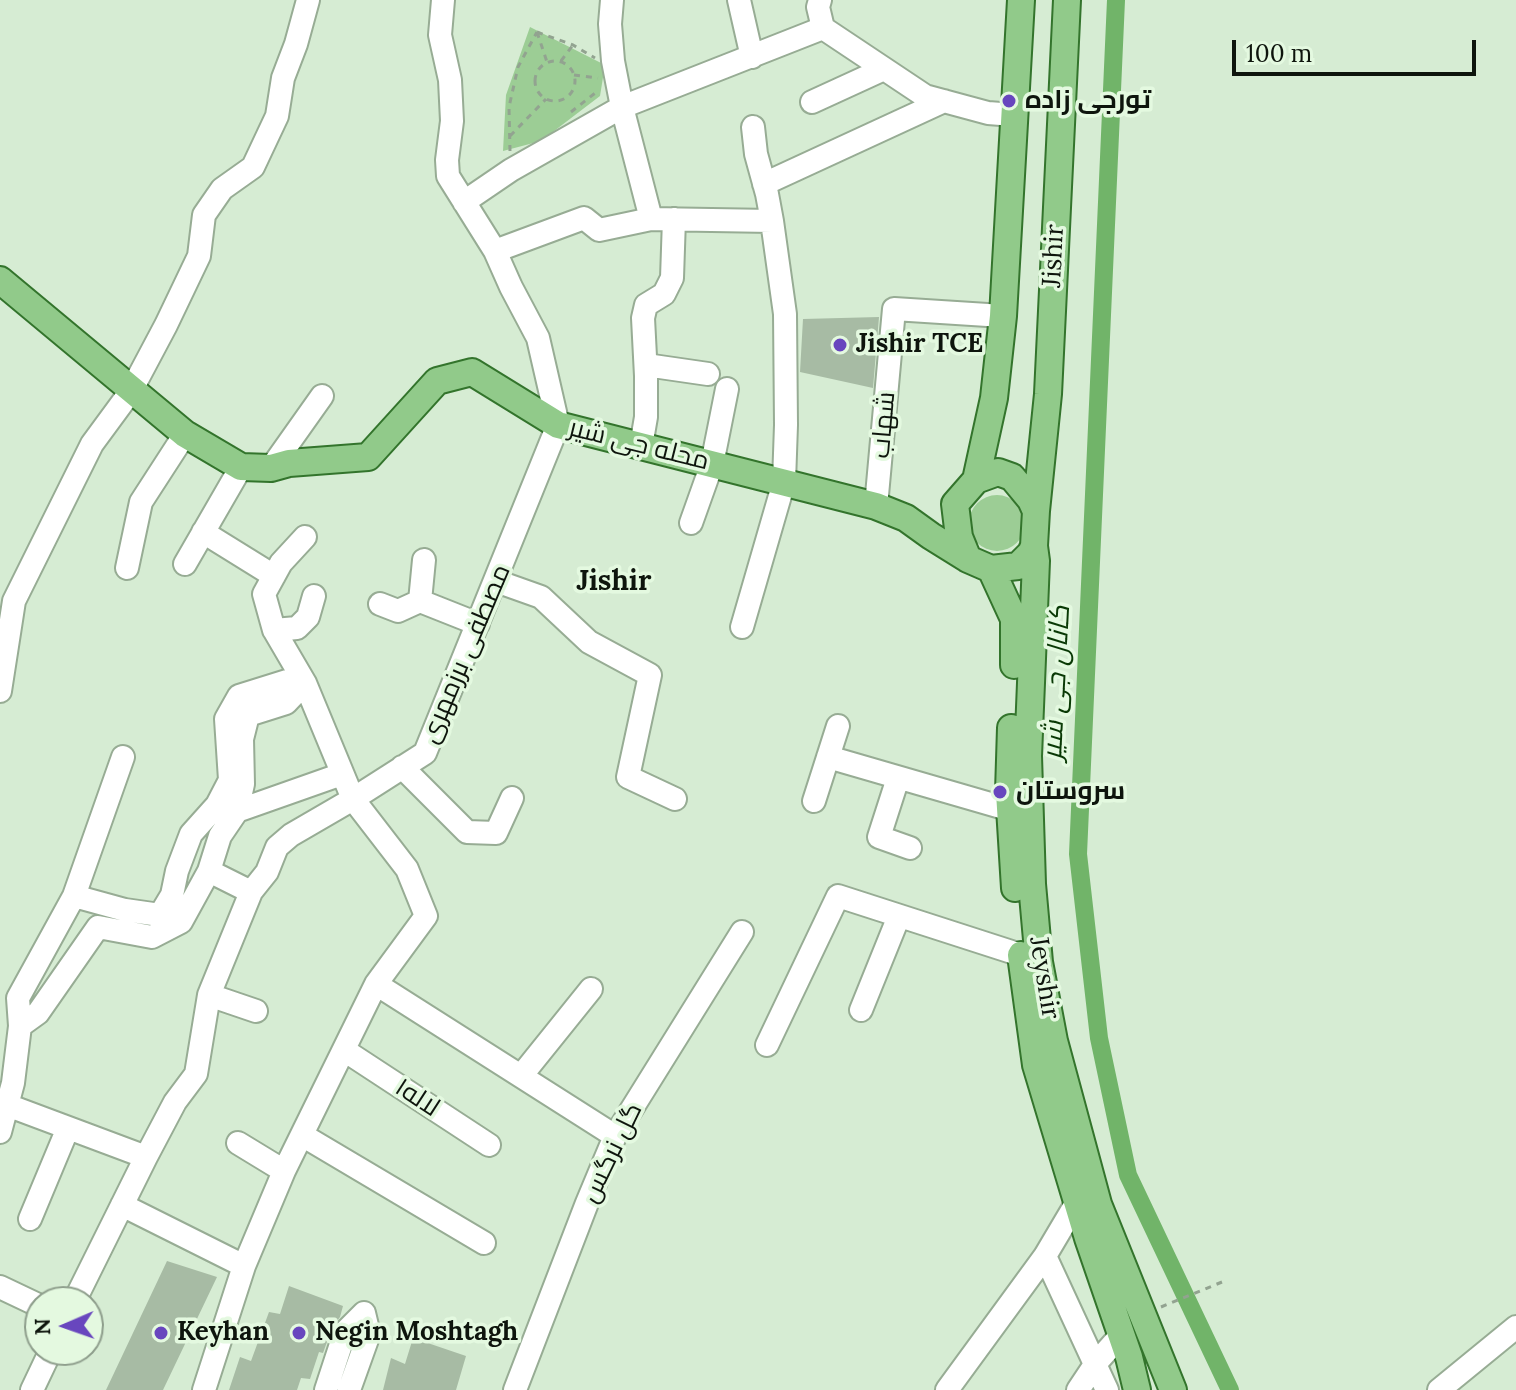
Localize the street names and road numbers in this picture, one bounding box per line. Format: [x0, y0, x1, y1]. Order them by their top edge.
street label: Jishir [1037, 224, 1071, 288]
street label: شهاب [866, 390, 902, 460]
street label: محله جی شیر [566, 413, 712, 477]
street label: مصطفی برزمهری [414, 560, 518, 748]
street label: Jeyshir [1022, 934, 1066, 1022]
street label: لاله۱ [389, 1072, 445, 1124]
street label: گل نرگس [574, 1098, 650, 1208]

